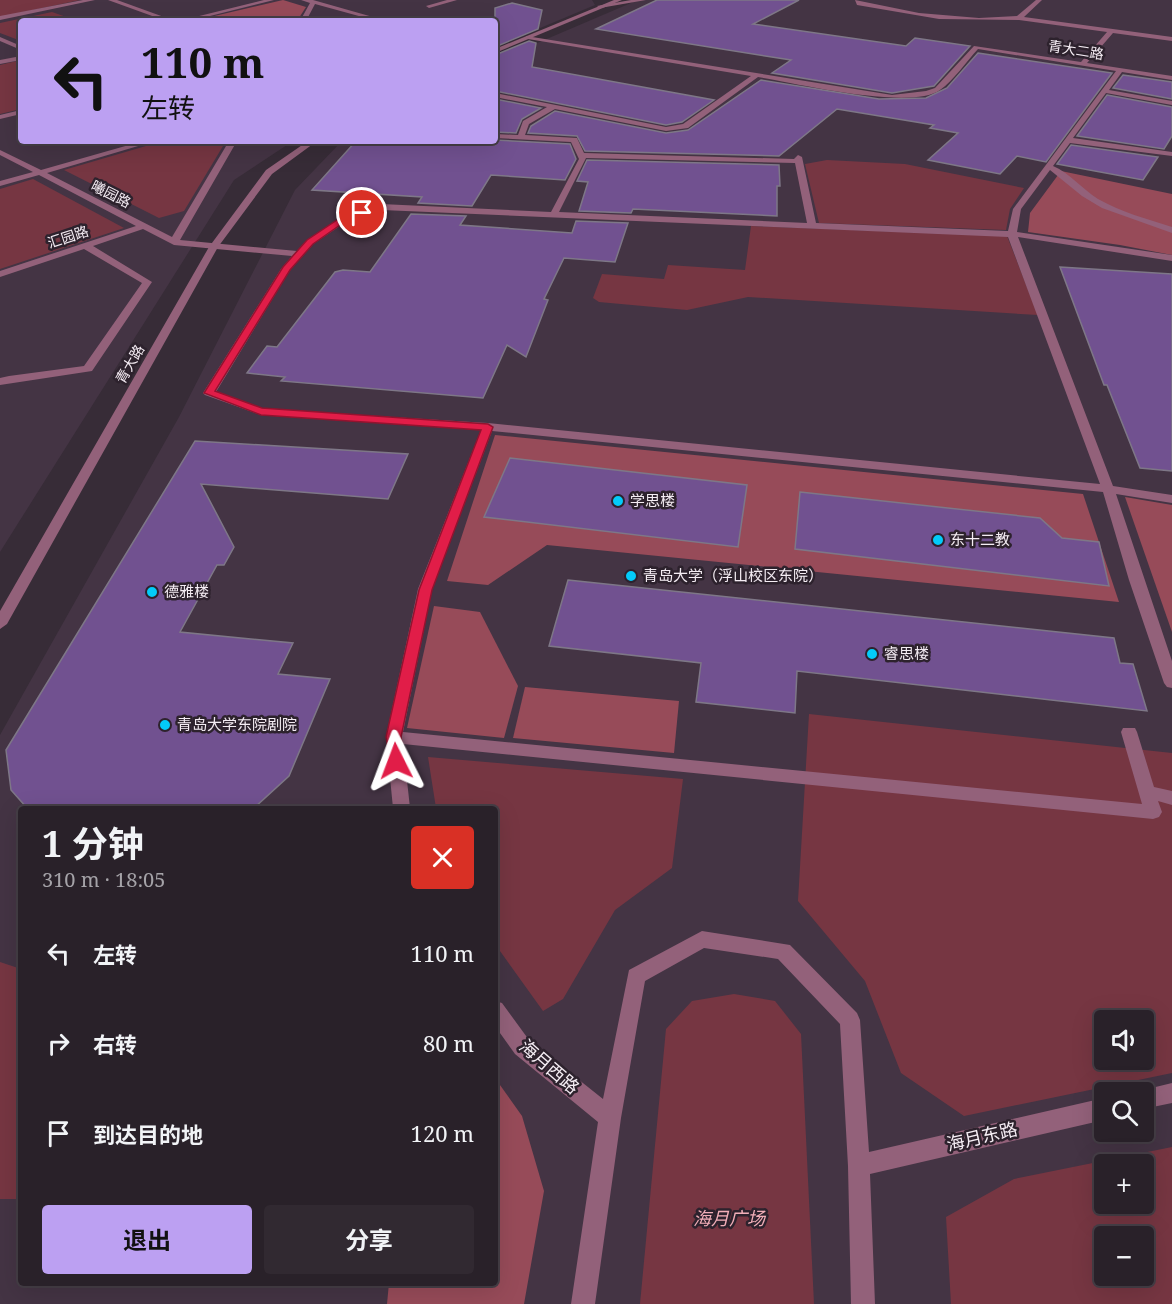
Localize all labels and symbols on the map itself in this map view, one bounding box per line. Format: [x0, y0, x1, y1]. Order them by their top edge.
street label: 青大二路 [1047, 36, 1105, 63]
street label: 曦园路 [88, 176, 134, 212]
pin [336, 187, 387, 238]
street label: 汇园路 [45, 221, 91, 252]
street label: 青大路 [111, 341, 148, 387]
place label: 学思楼 [630, 490, 675, 510]
marker: 学思楼 [611, 494, 625, 508]
place label: 东十二教 [950, 529, 1010, 549]
marker: 东十二教 [931, 533, 945, 547]
place label: 青岛大学（浮山校区东院） [643, 565, 823, 585]
marker: 青岛大学（浮山校区东院） [624, 569, 638, 583]
place label: 德雅楼 [164, 581, 209, 601]
marker: 德雅楼 [145, 585, 159, 599]
place label: 睿思楼 [884, 643, 929, 663]
marker: 睿思楼 [865, 647, 879, 661]
place label: 青岛大学东院剧院 [177, 714, 297, 734]
marker: 青岛大学东院剧院 [158, 718, 172, 732]
position arrow [364, 729, 428, 793]
street label: 海月西路 [515, 1034, 585, 1099]
street label: 海月东路 [944, 1116, 1020, 1156]
park label: 海月广场 [693, 1206, 767, 1230]

